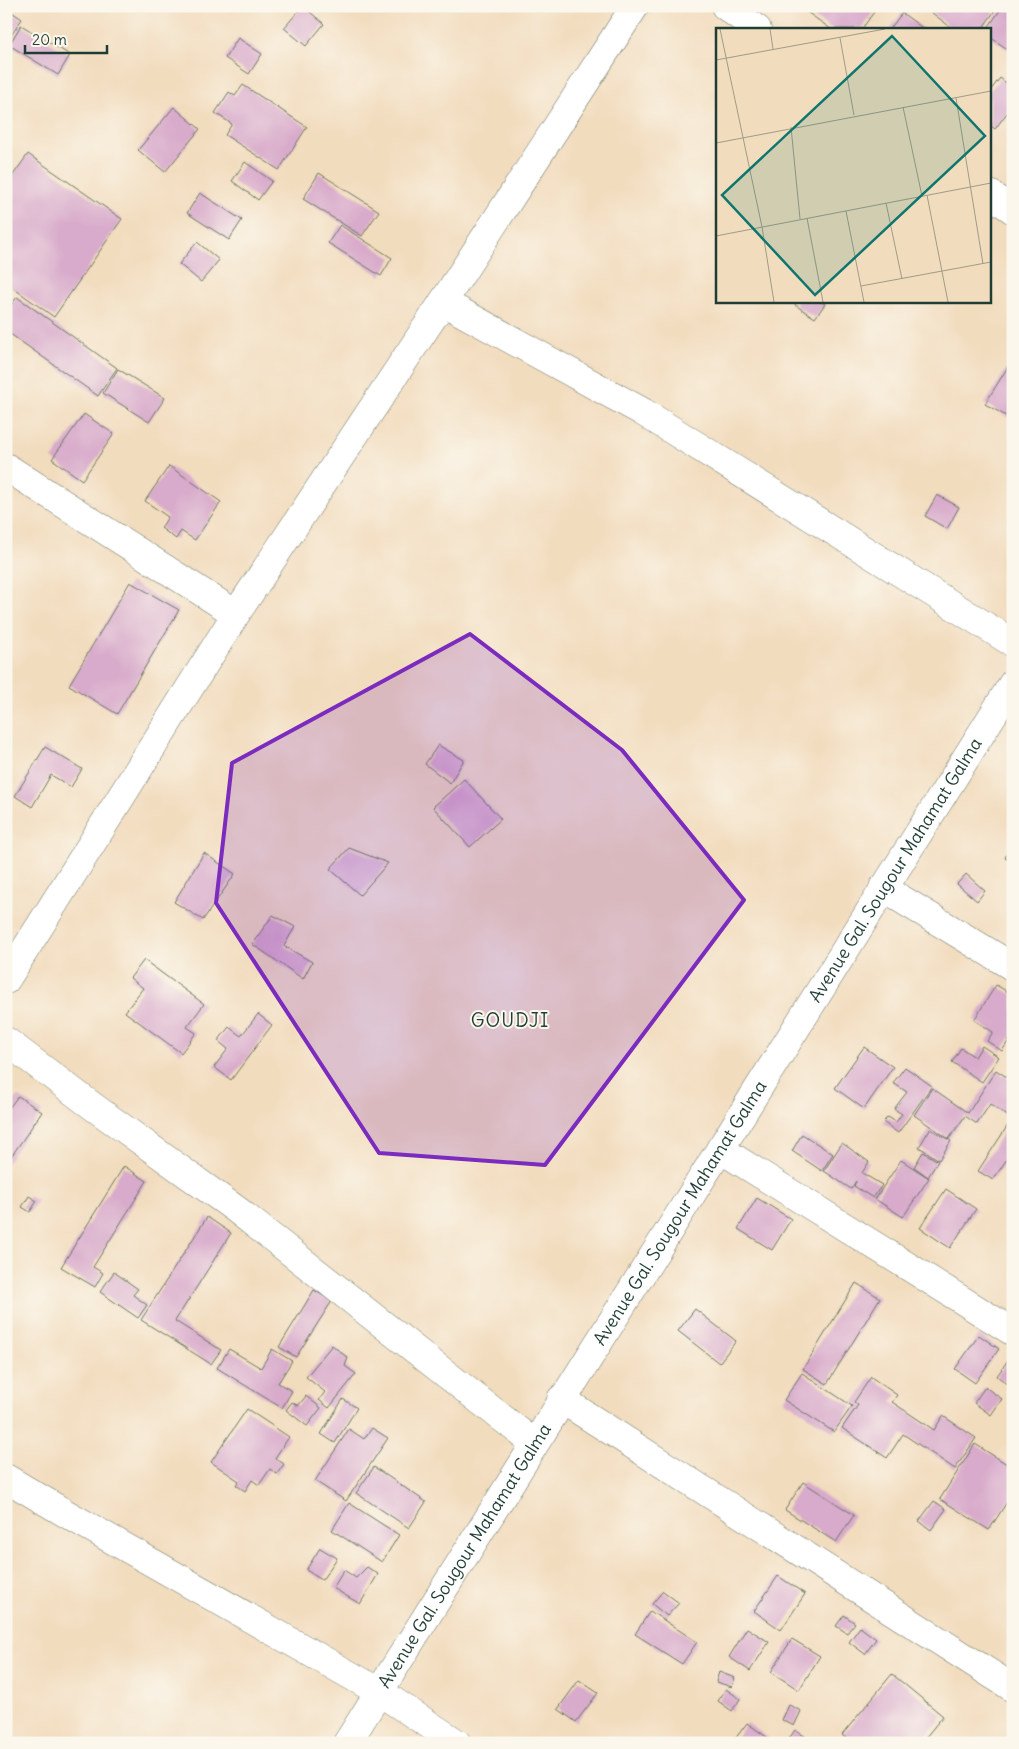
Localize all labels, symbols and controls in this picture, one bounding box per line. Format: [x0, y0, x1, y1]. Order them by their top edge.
scale bar [25, 22, 108, 54]
inset map [716, 28, 992, 302]
text: 20 m [32, 30, 67, 49]
street label: Avenue Gal. Sougour Mahamat Galma [803, 733, 987, 1006]
district label: GOUDJI [471, 1008, 549, 1032]
street label: Avenue Gal. Sougour Mahamat Galma [588, 1076, 771, 1349]
street label: Avenue Gal. Sougour Mahamat Galma [372, 1419, 556, 1692]

